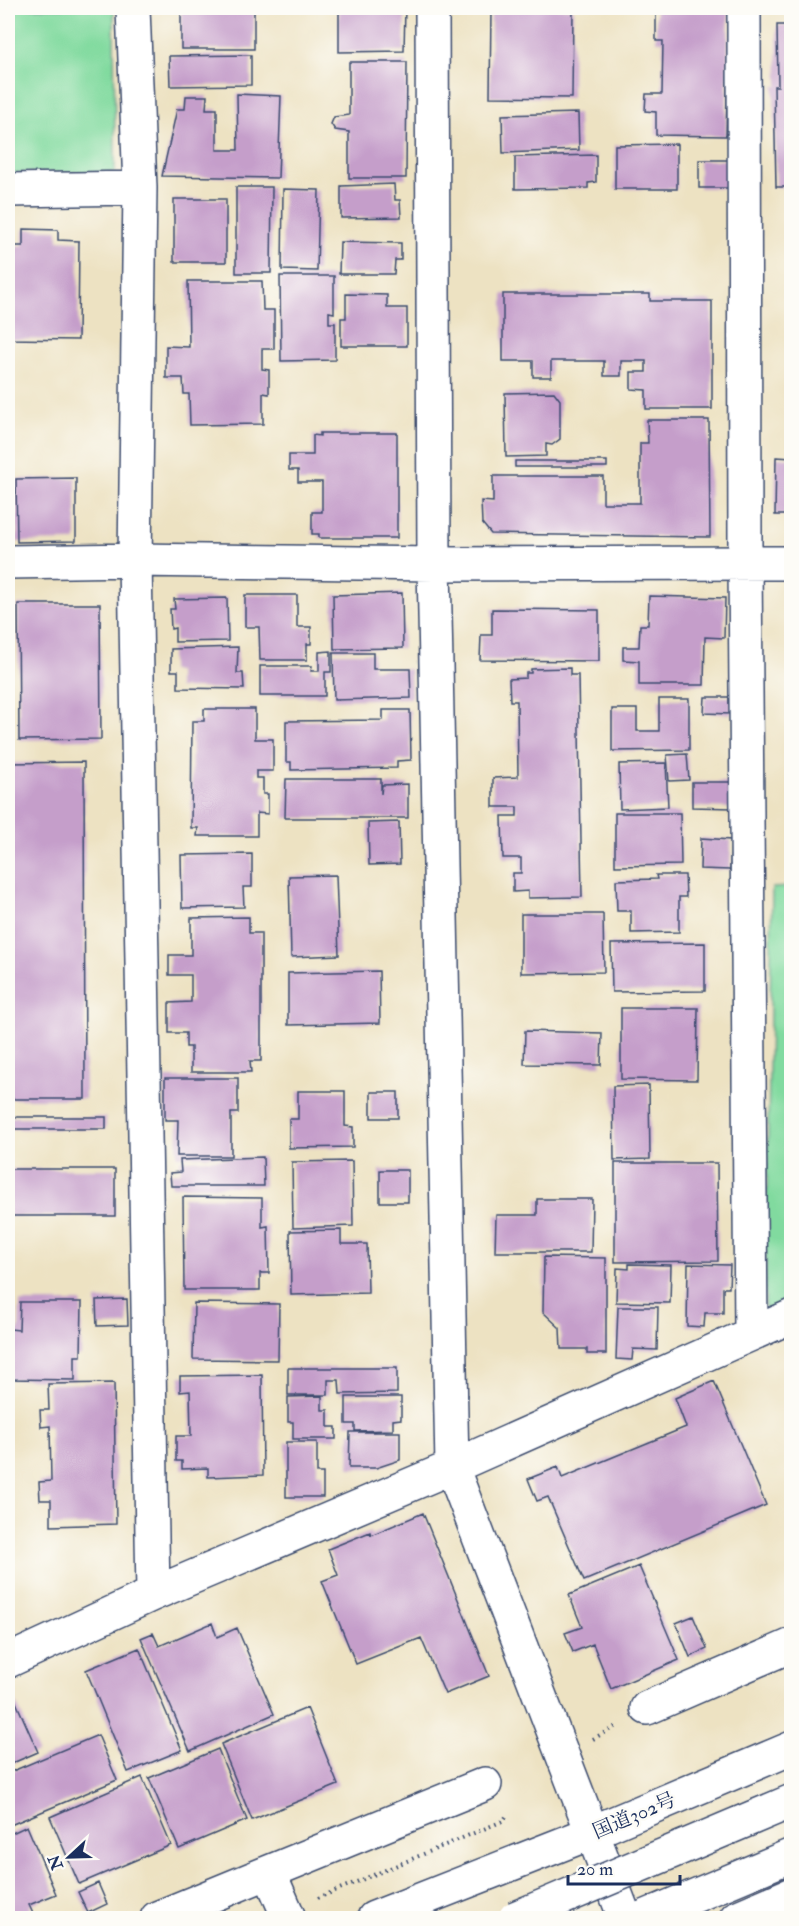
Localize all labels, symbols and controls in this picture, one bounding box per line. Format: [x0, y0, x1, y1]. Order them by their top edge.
street label: 国道302号 [589, 1787, 680, 1844]
north arrow [39, 1827, 99, 1887]
scale bar [568, 1848, 680, 1886]
text: N [44, 1851, 68, 1874]
text: 20 m [577, 1858, 613, 1881]

